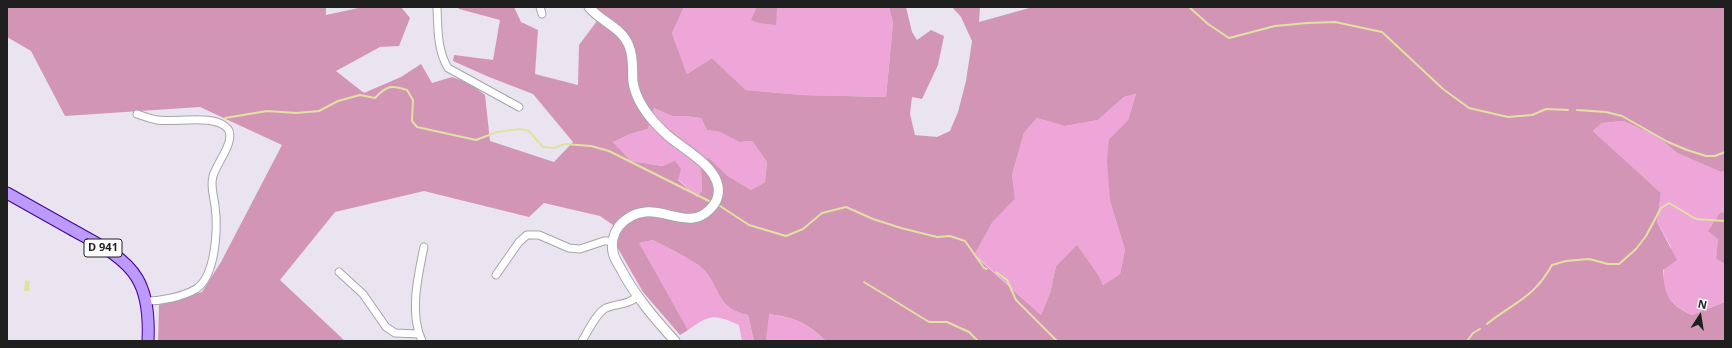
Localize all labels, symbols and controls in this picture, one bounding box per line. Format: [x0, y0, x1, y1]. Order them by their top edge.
road number: D 941 [84, 239, 122, 257]
north arrow [1680, 296, 1720, 336]
text: N [1697, 296, 1709, 312]

